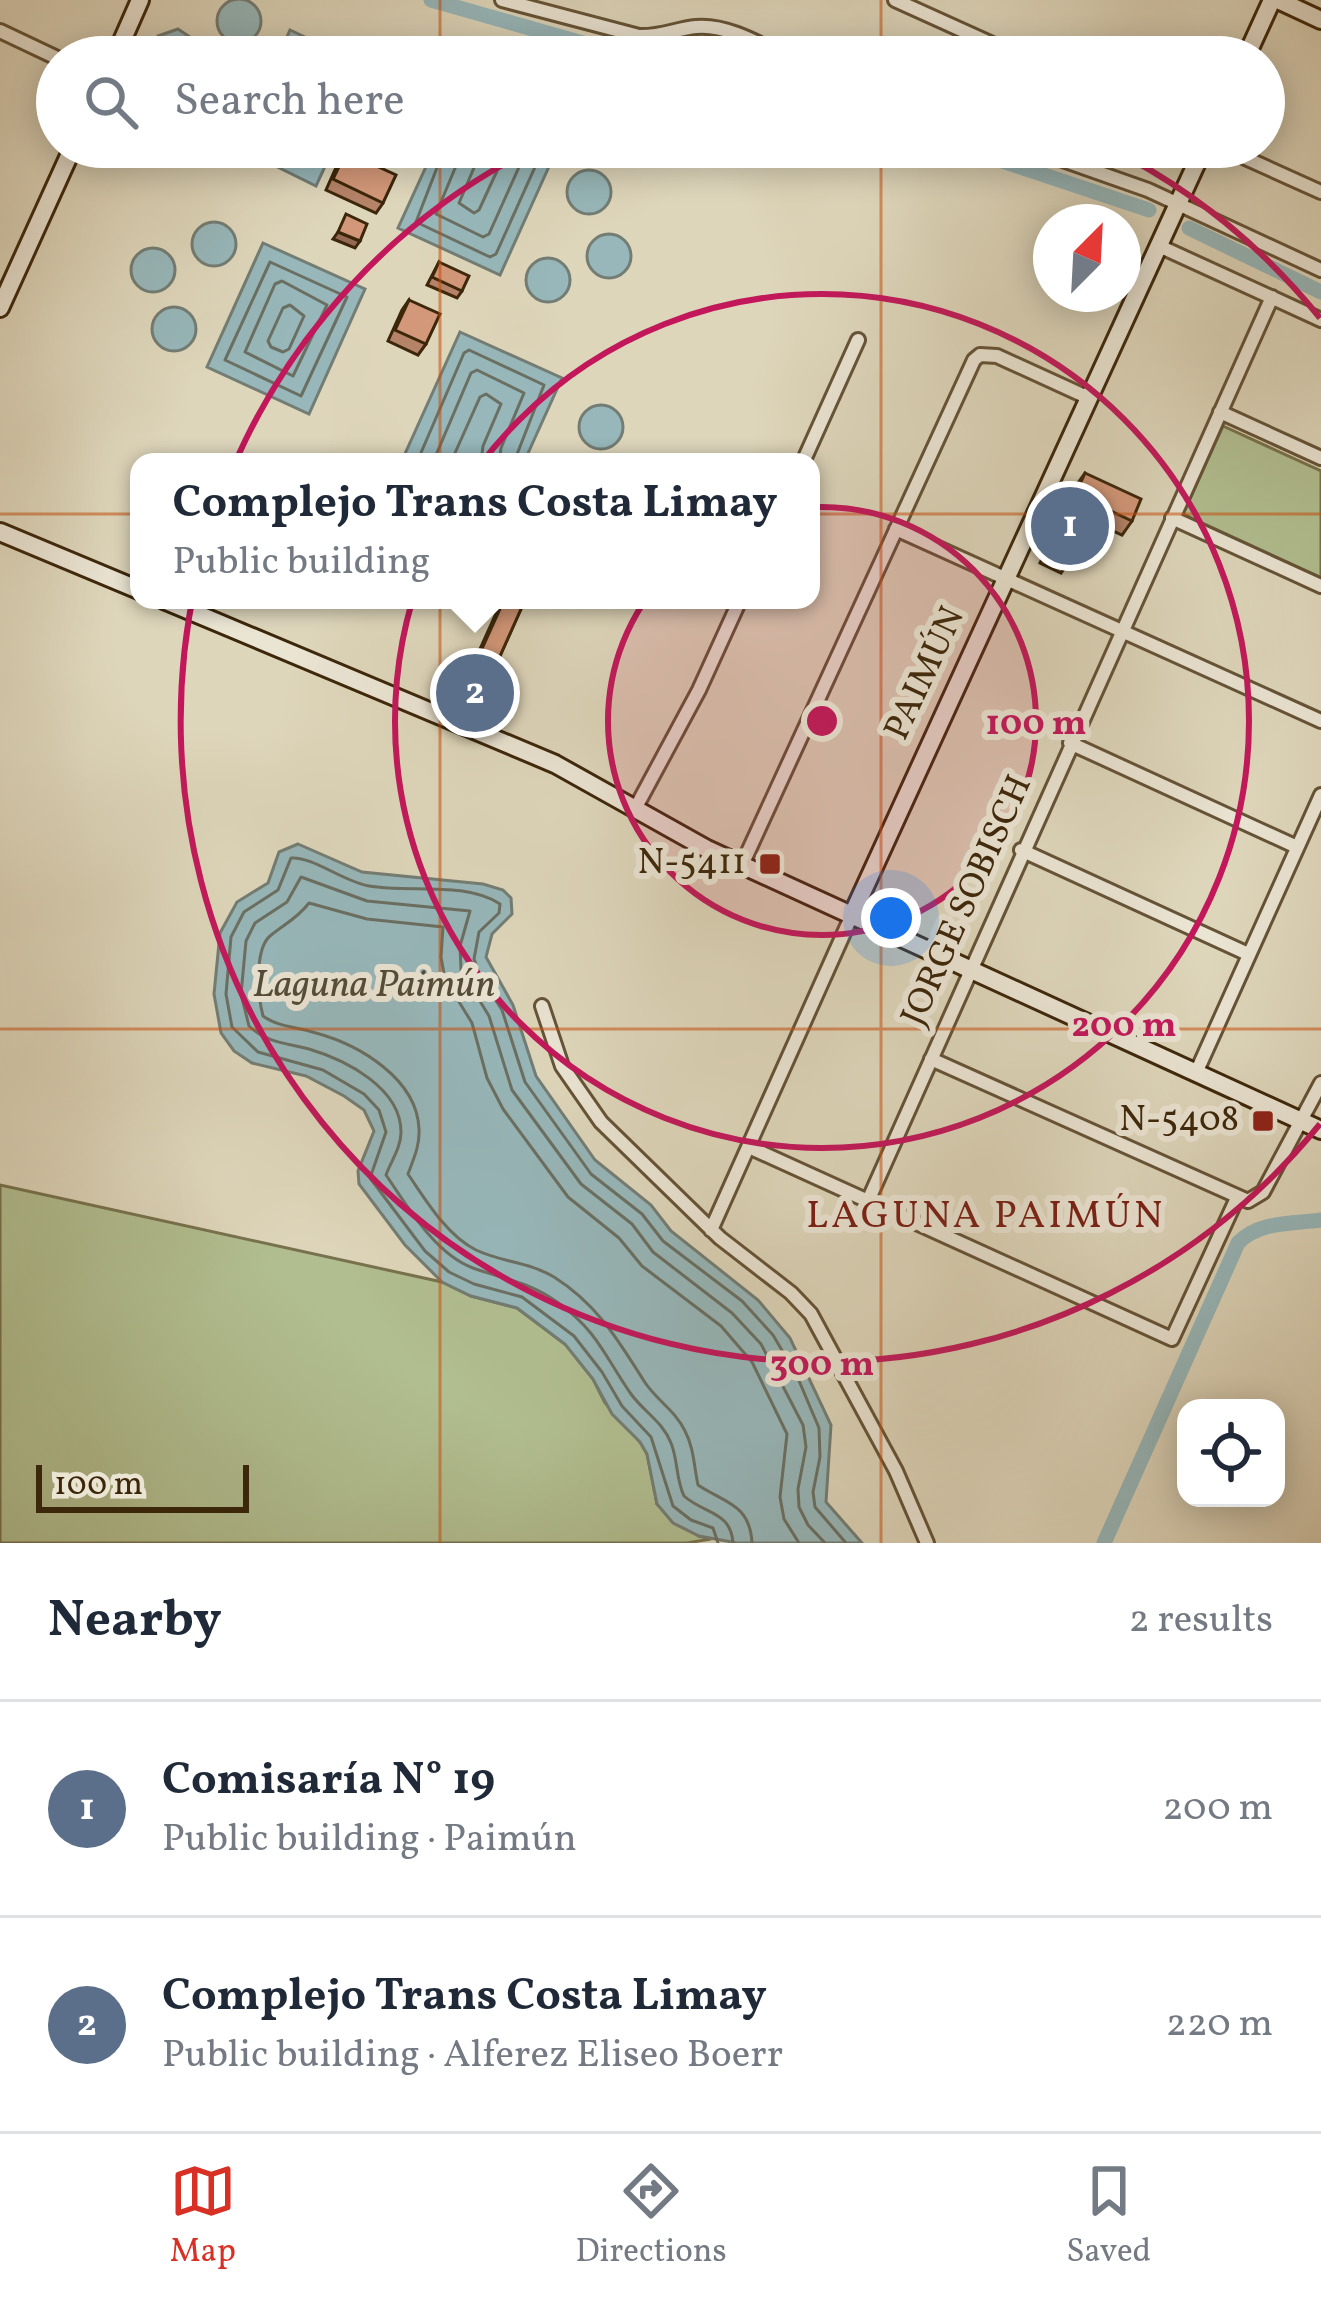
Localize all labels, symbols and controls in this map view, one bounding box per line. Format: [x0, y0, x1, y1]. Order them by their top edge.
search box [36, 36, 1285, 168]
icon: search [78, 69, 144, 135]
text: Search here [174, 71, 405, 134]
north arrow [1033, 204, 1141, 312]
popup [130, 453, 820, 609]
text: Complejo Trans Costa Limay [173, 473, 777, 536]
pin: 1 [1031, 481, 1109, 571]
text: Public building [173, 536, 431, 590]
street label: PAIMÚN [873, 599, 979, 749]
pin: 2 [436, 648, 514, 738]
centre of rings [801, 700, 843, 742]
text: 100 m [985, 700, 1087, 750]
street label: JORGE SOBISCH [890, 768, 1046, 1034]
place label: N-5411 [637, 839, 746, 889]
marker: N-5411 [757, 851, 783, 877]
your location [861, 888, 921, 948]
water label: Laguna Paimún [253, 959, 495, 1013]
text: 200 m [1071, 1002, 1177, 1052]
place label: N-5408 [1119, 1096, 1239, 1146]
marker: N-5408 [1250, 1108, 1276, 1134]
district label: LAGUNA PAIMÚN [806, 1190, 1166, 1244]
text: 300 m [770, 1341, 874, 1391]
map controls [1177, 1399, 1285, 1507]
button: locate [1177, 1399, 1285, 1507]
scale bar [36, 1459, 249, 1512]
text: 100 m [54, 1463, 143, 1509]
text: Nearby [48, 1586, 222, 1657]
text: 2 results [1129, 1594, 1273, 1648]
text: Comisaría N° 19 [162, 1750, 495, 1813]
text: 1 [79, 1782, 95, 1836]
text: 200 m [1162, 1782, 1273, 1836]
text: Public building · Paimún [162, 1813, 577, 1867]
text: Complejo Trans Costa Limay [162, 1966, 767, 2029]
text: 2 [77, 1998, 97, 2052]
text: 220 m [1166, 1998, 1273, 2052]
text: Public building · Alferez Eliseo Boerr [162, 2029, 783, 2083]
tab: Map [170, 2158, 236, 2276]
tab: Directions [575, 2158, 727, 2276]
tab: Saved [1066, 2158, 1151, 2276]

